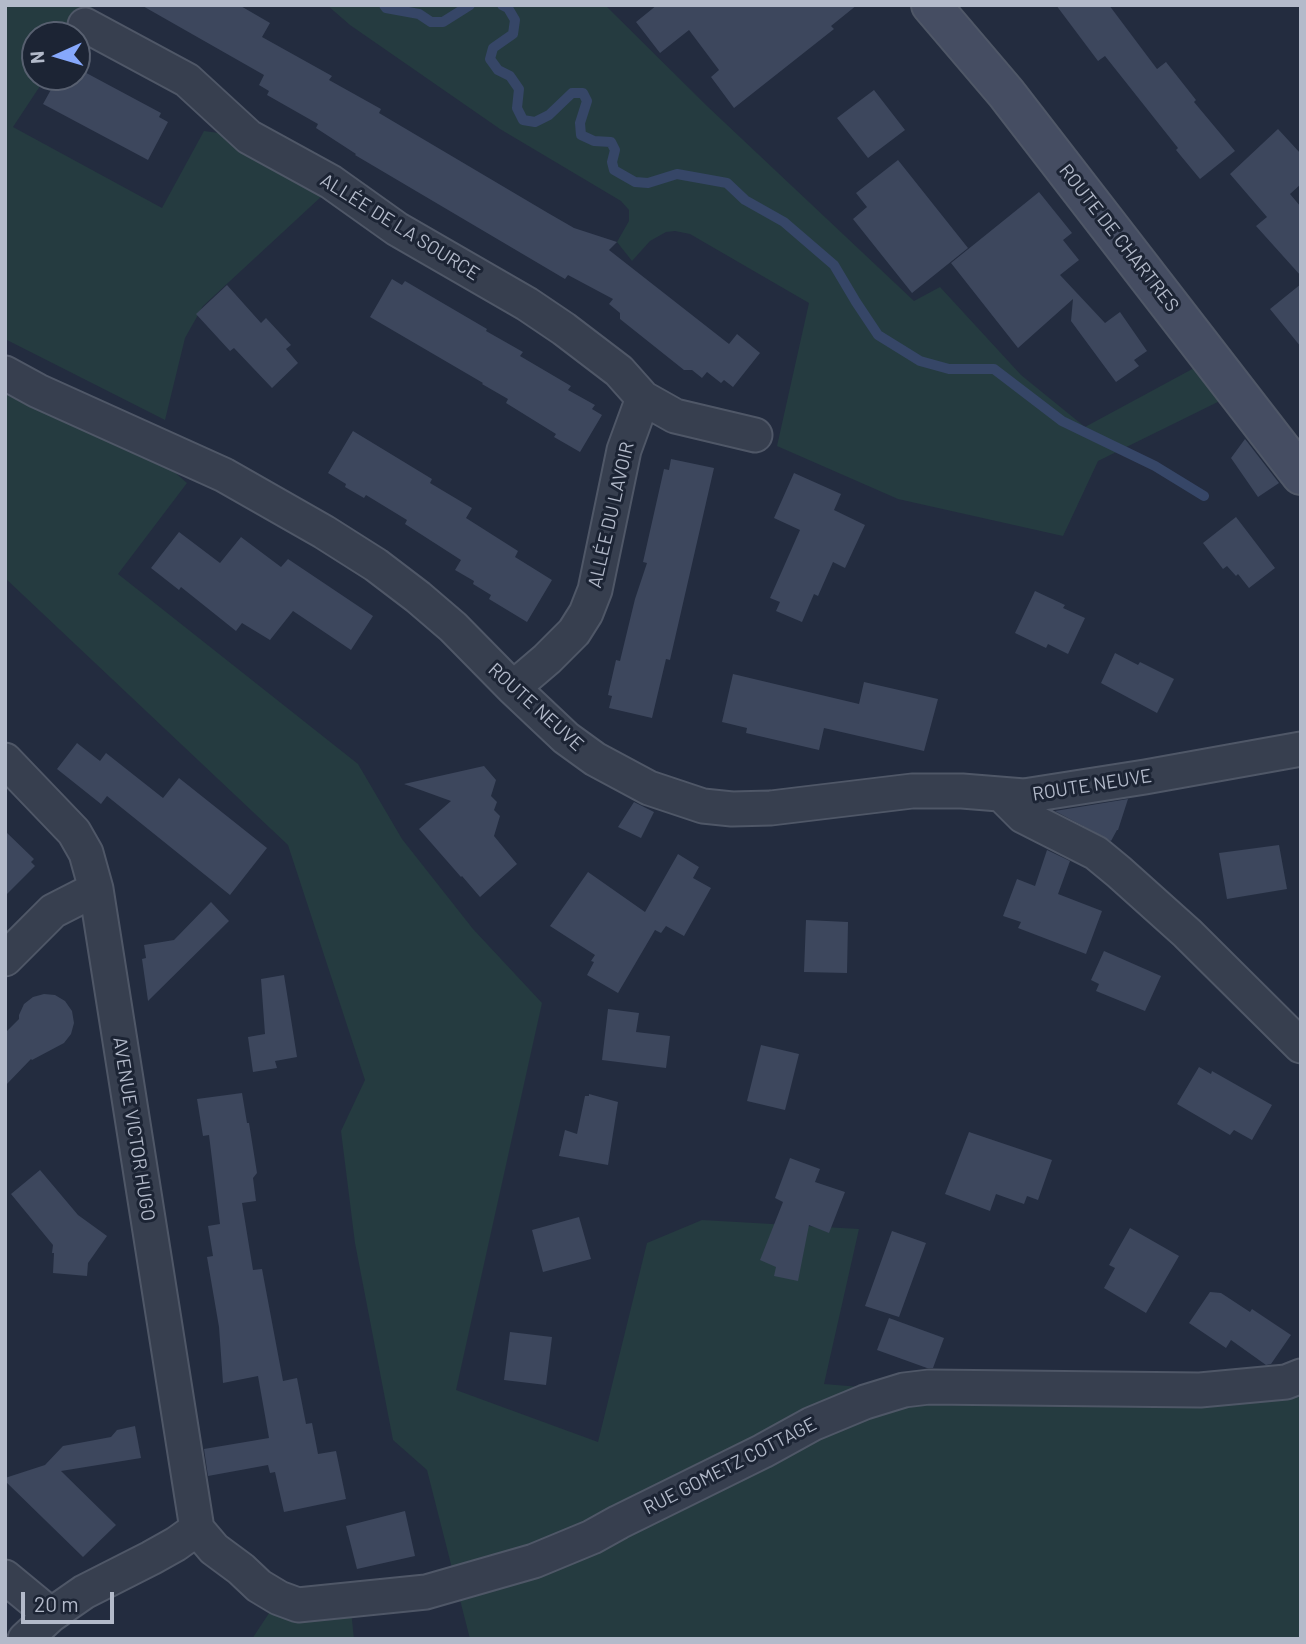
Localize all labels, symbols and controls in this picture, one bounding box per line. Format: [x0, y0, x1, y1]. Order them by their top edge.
north arrow [21, 21, 91, 91]
text: N [25, 50, 48, 64]
street label: ROUTE DE CHARTRES [1054, 160, 1184, 316]
street label: ALLÉE DE LA SOURCE [316, 169, 484, 285]
street label: ALLÉE DU LAVOIR [583, 440, 639, 590]
street label: ROUTE NEUVE [484, 658, 588, 756]
street label: ROUTE NEUVE [1031, 764, 1153, 806]
street label: AVENUE VICTOR HUGO [108, 1035, 160, 1223]
street label: RUE GOMETZ COTTAGE [640, 1412, 820, 1520]
scale bar [24, 1578, 117, 1622]
text: 20 m [34, 1591, 79, 1616]

